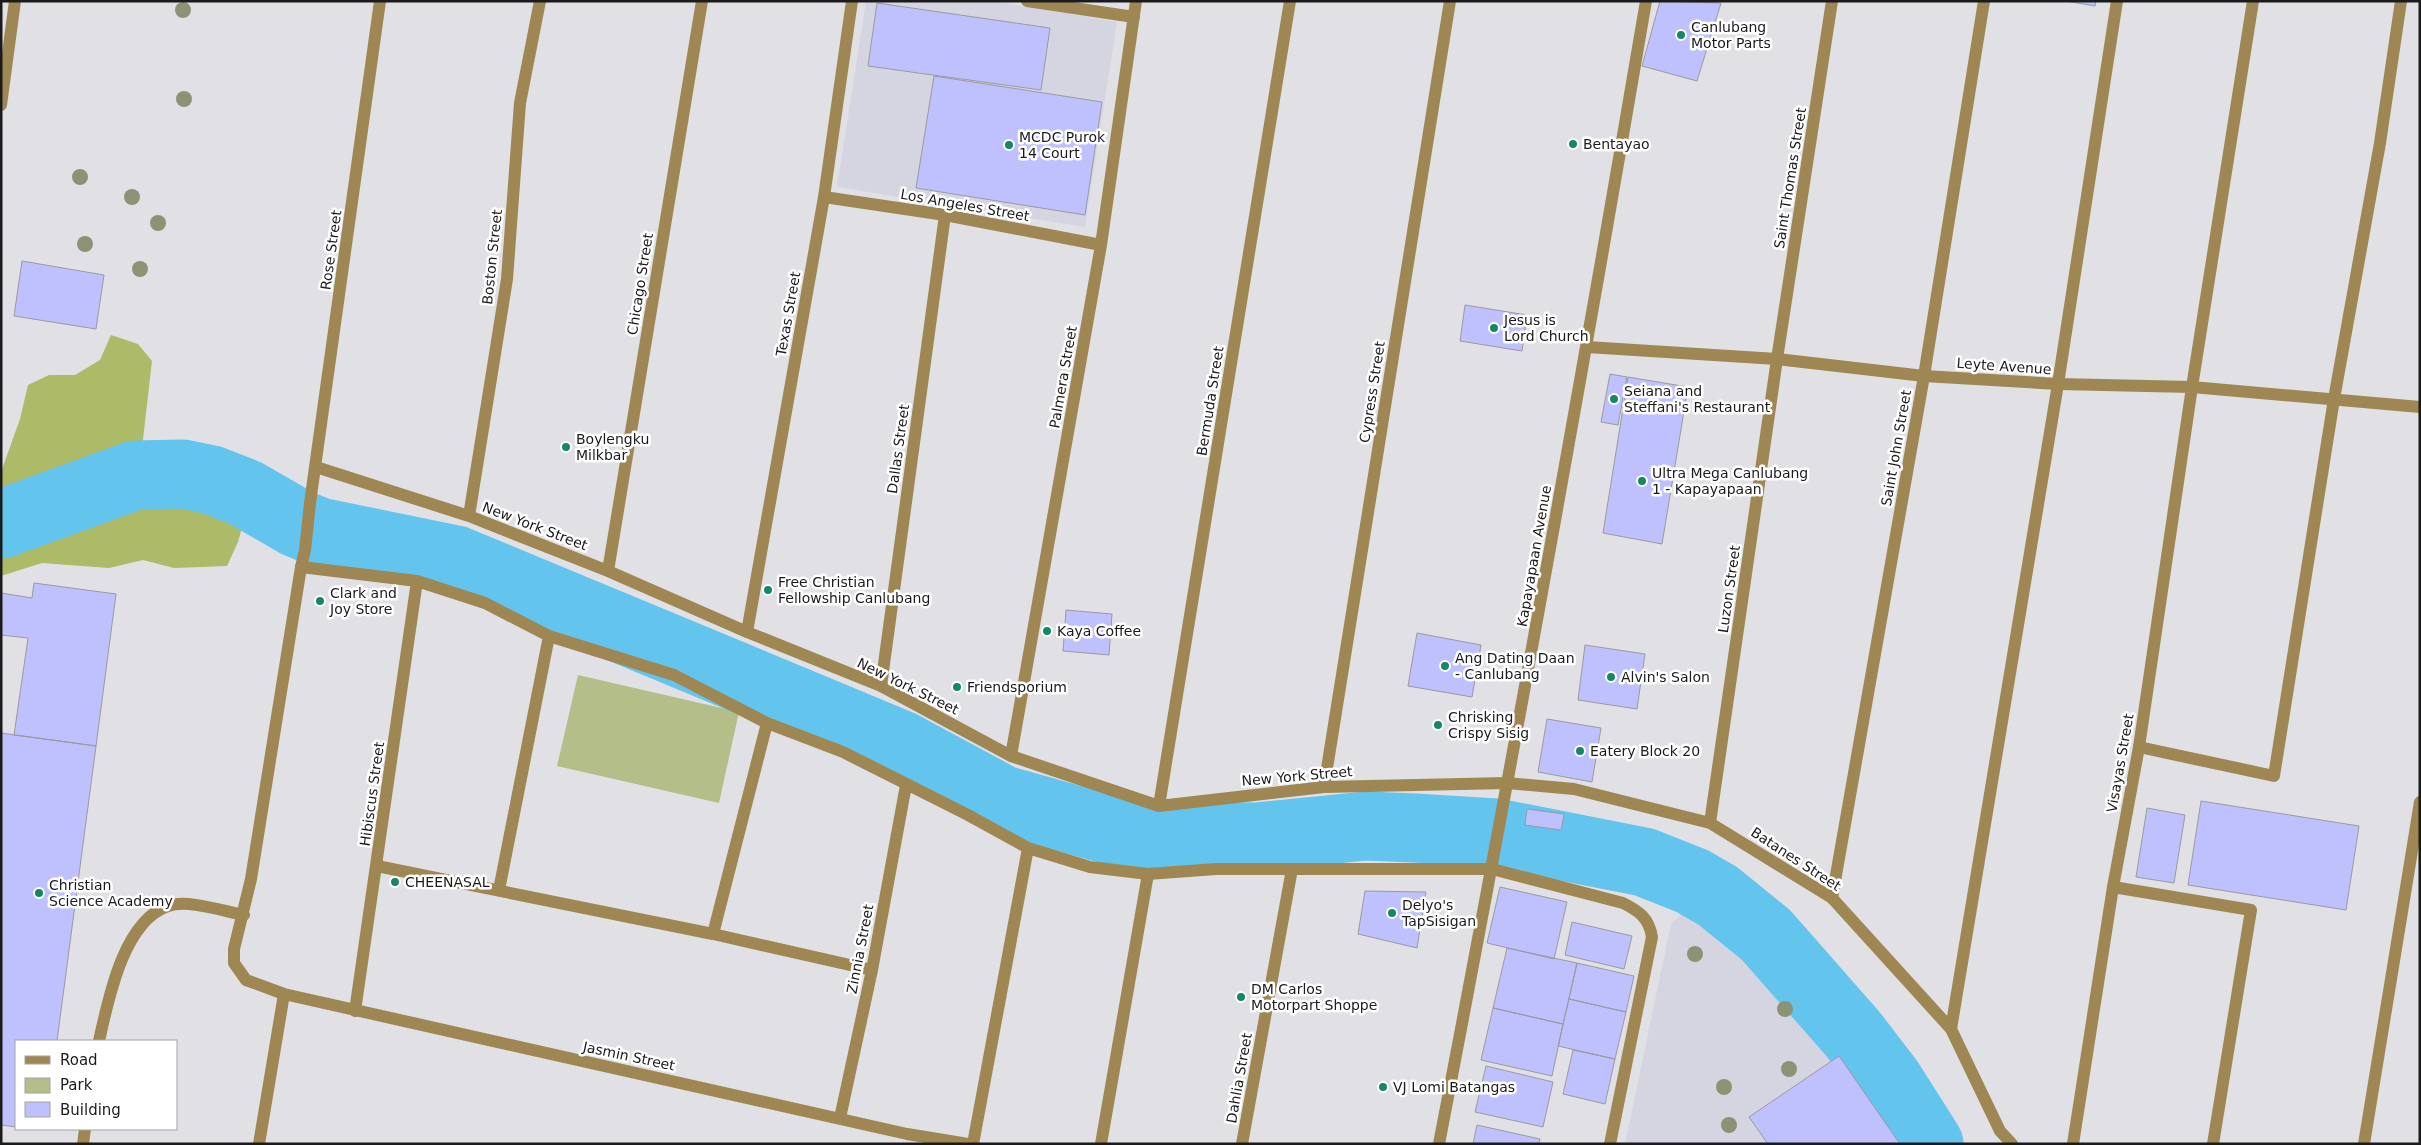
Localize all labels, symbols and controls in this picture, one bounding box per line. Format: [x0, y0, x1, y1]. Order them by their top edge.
place label: Canlubang Motor Parts [1691, 19, 1771, 51]
marker: Canlubang Motor Parts [1675, 29, 1687, 41]
street label: Saint Thomas Street [1771, 106, 1809, 250]
place label: MCDC Purok 14 Court [1019, 129, 1106, 161]
place label: Bentayao [1583, 136, 1650, 152]
marker: Bentayao [1567, 138, 1579, 150]
marker: MCDC Purok 14 Court [1003, 139, 1015, 151]
street label: Los Angeles Street [899, 186, 1031, 224]
street label: Rose Street [317, 208, 345, 291]
street label: Boston Street [479, 208, 505, 305]
street label: Chicago Street [624, 231, 656, 336]
street label: Texas Street [773, 270, 803, 359]
place label: Jesus is Lord Church [1503, 312, 1589, 344]
marker: Jesus is Lord Church [1488, 322, 1500, 334]
street label: Palmera Street [1046, 324, 1080, 430]
street label: Cypress Street [1356, 340, 1388, 444]
street label: Bermuda Street [1193, 345, 1227, 457]
street label: Leyte Avenue [1956, 355, 2052, 377]
place label: Seiana and Steffani's Restaurant [1624, 383, 1771, 415]
street label: Saint John Street [1878, 388, 1914, 507]
marker: Seiana and Steffani's Restaurant [1608, 393, 1620, 405]
street label: Dallas Street [884, 403, 912, 495]
place label: Boylengku Milkbar [576, 431, 649, 463]
marker: Boylengku Milkbar [560, 441, 572, 453]
place label: Ultra Mega Canlubang 1 - Kapayapaan [1652, 465, 1808, 497]
marker: Ultra Mega Canlubang 1 - Kapayapaan [1636, 475, 1648, 487]
street label: Kapayapaan Avenue [1514, 484, 1554, 628]
street label: New York Street [480, 499, 590, 554]
street label: Luzon Street [1715, 544, 1743, 634]
place label: Free Christian Fellowship Canlubang [778, 574, 930, 606]
marker: Free Christian Fellowship Canlubang [762, 584, 774, 596]
place label: Clark and Joy Store [329, 585, 397, 617]
marker: Clark and Joy Store [314, 595, 326, 607]
place label: Kaya Coffee [1057, 623, 1141, 639]
marker: Kaya Coffee [1041, 625, 1053, 637]
place label: Ang Dating Daan - Canlubang [1455, 650, 1575, 682]
street label: New York Street [855, 654, 962, 718]
marker: Ang Dating Daan - Canlubang [1439, 660, 1451, 672]
place label: Alvin's Salon [1621, 669, 1710, 685]
marker: Alvin's Salon [1605, 671, 1617, 683]
place label: Friendsporium [967, 679, 1067, 695]
marker: Friendsporium [951, 681, 963, 693]
place label: Chrisking Crispy Sisig [1448, 709, 1529, 741]
street label: Visayas Street [2103, 712, 2137, 814]
marker: Chrisking Crispy Sisig [1432, 719, 1444, 731]
street label: Hibiscus Street [357, 740, 387, 847]
place label: Eatery Block 20 [1590, 743, 1700, 759]
marker: Eatery Block 20 [1574, 745, 1586, 757]
street label: New York Street [1241, 763, 1354, 789]
street label: Batanes Street [1748, 824, 1844, 894]
place label: CHEENASAL [405, 874, 490, 890]
marker: CHEENASAL [389, 876, 401, 888]
place label: Christian Science Academy [49, 877, 173, 909]
marker: Christian Science Academy [33, 887, 45, 899]
place label: Delyo's TapSisigan [1401, 897, 1476, 929]
street label: Zinnia Street [843, 902, 877, 995]
marker: Delyo's TapSisigan [1386, 907, 1398, 919]
place label: DM Carlos Motorpart Shoppe [1251, 981, 1377, 1013]
marker: DM Carlos Motorpart Shoppe [1235, 991, 1247, 1003]
street label: Dahlia Street [1223, 1031, 1255, 1124]
street label: Jasmin Street [581, 1038, 677, 1074]
legend [15, 1040, 178, 1130]
text: Road [60, 1051, 98, 1069]
text: Park [60, 1076, 93, 1094]
place label: VJ Lomi Batangas [1393, 1079, 1515, 1095]
marker: VJ Lomi Batangas [1377, 1081, 1389, 1093]
text: Building [60, 1101, 121, 1119]

